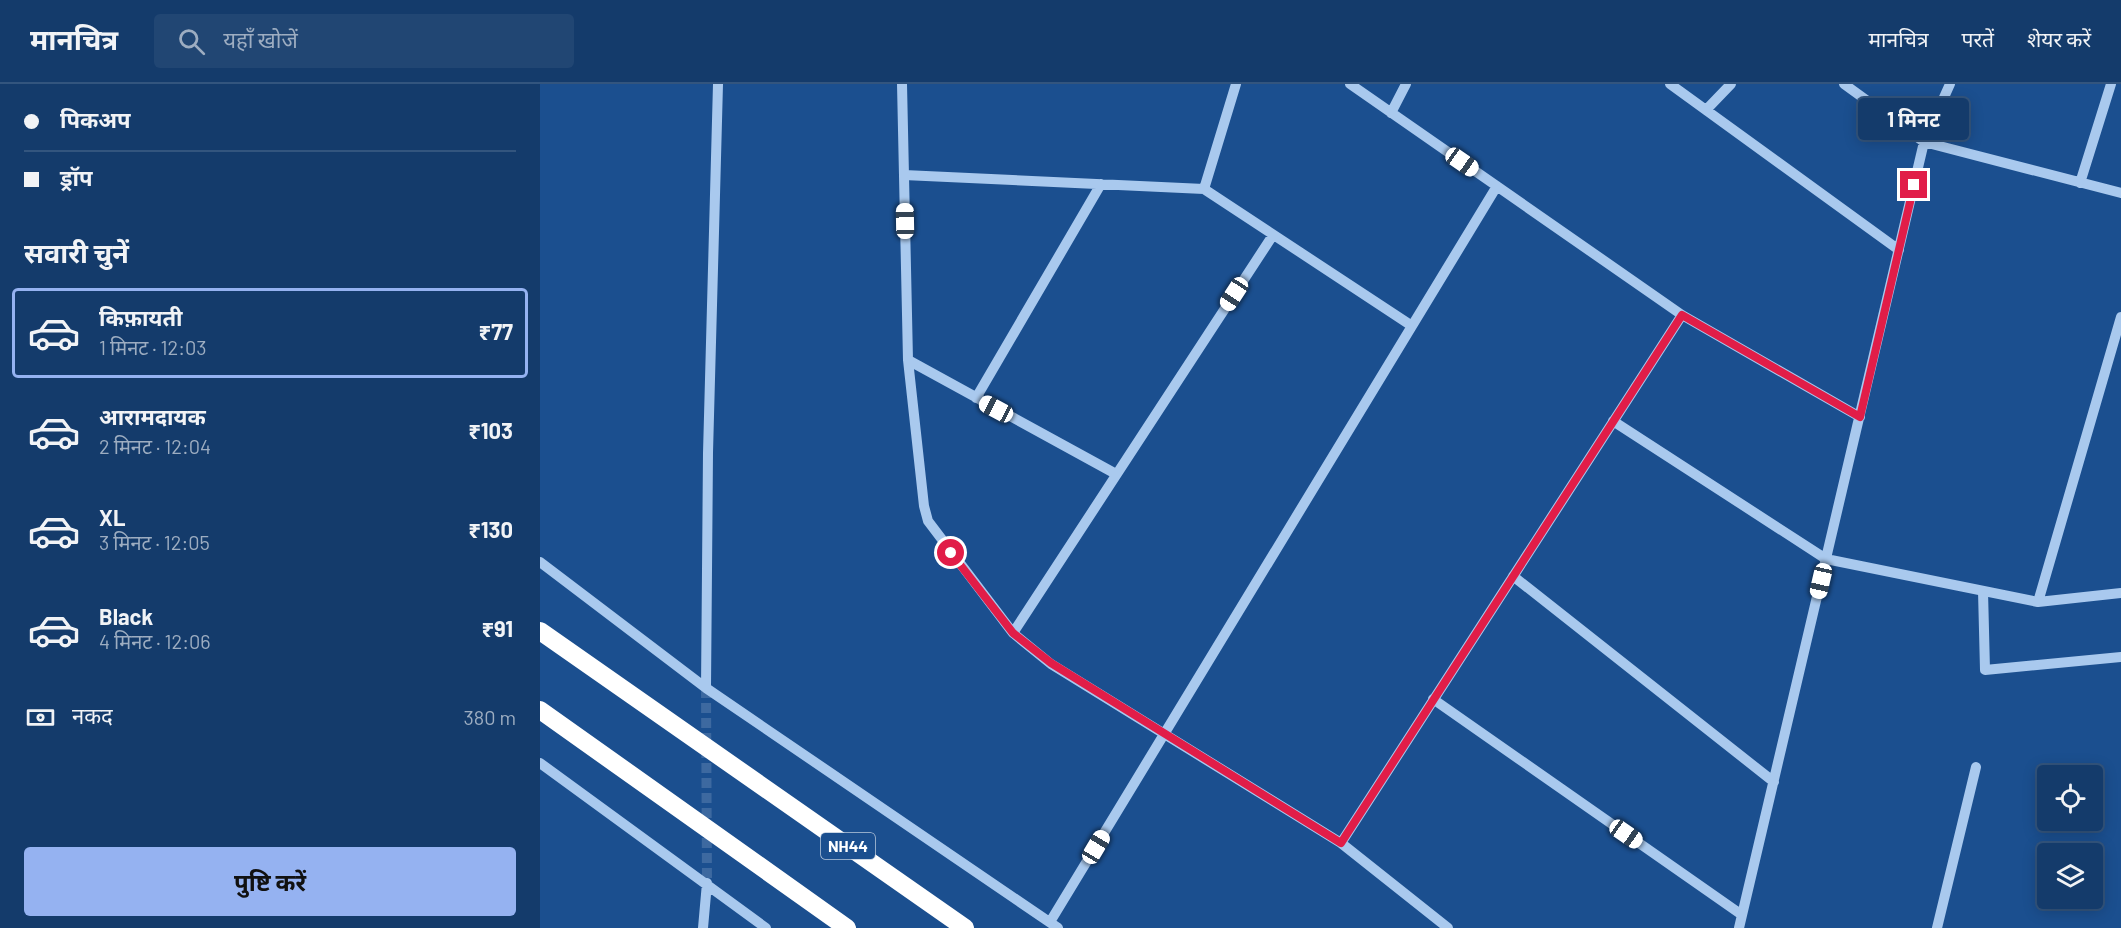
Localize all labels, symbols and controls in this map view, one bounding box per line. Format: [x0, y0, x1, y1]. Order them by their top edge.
search box [154, 14, 574, 68]
text: मानचित्र [30, 22, 118, 56]
icon: search [175, 25, 208, 58]
text: यहाँ खोजें [223, 26, 298, 52]
text: मानचित्र [1869, 26, 1929, 51]
text: परतें [1962, 26, 1994, 51]
text: शेयर करें [2027, 26, 2091, 51]
callout: 1 मिनट [1858, 98, 1970, 140]
text: पिकअप [60, 106, 131, 132]
text: 1 मिनट [1887, 107, 1940, 131]
car [1442, 144, 1482, 180]
text: ड्रॉप [60, 164, 93, 190]
route end [1900, 171, 1927, 198]
car [896, 203, 914, 239]
text: सवारी चुनें [24, 236, 129, 268]
car [1217, 274, 1251, 314]
text: किफ़ायती [99, 304, 183, 330]
icon: car [27, 306, 81, 360]
text: ₹77 [479, 318, 513, 344]
text: 1 मिनट · 12:03 [99, 335, 207, 359]
car [976, 393, 1016, 425]
text: आरामदायक [99, 403, 206, 429]
icon: car [27, 405, 81, 459]
text: ₹103 [468, 417, 513, 443]
text: 2 मिनट · 12:04 [99, 434, 211, 458]
icon: car [27, 504, 81, 558]
text: XL [99, 504, 125, 530]
text: ₹130 [468, 516, 513, 542]
text: 3 मिनट · 12:05 [99, 530, 210, 554]
route start [937, 539, 964, 566]
car [1808, 561, 1834, 601]
icon: car [27, 603, 81, 657]
text: Black [99, 603, 153, 629]
text: ₹91 [481, 615, 513, 641]
text: 4 मिनट · 12:06 [99, 629, 211, 653]
icon: cash [24, 701, 57, 734]
text: नकद [72, 702, 113, 728]
text: 380 m [463, 705, 516, 729]
map controls [2037, 765, 2103, 909]
button: locate [2037, 765, 2103, 831]
car [1606, 816, 1646, 852]
car [1079, 827, 1113, 867]
road number: NH44 [821, 833, 875, 859]
button: layers [2037, 843, 2103, 909]
button: पुष्टि करें [24, 847, 516, 916]

